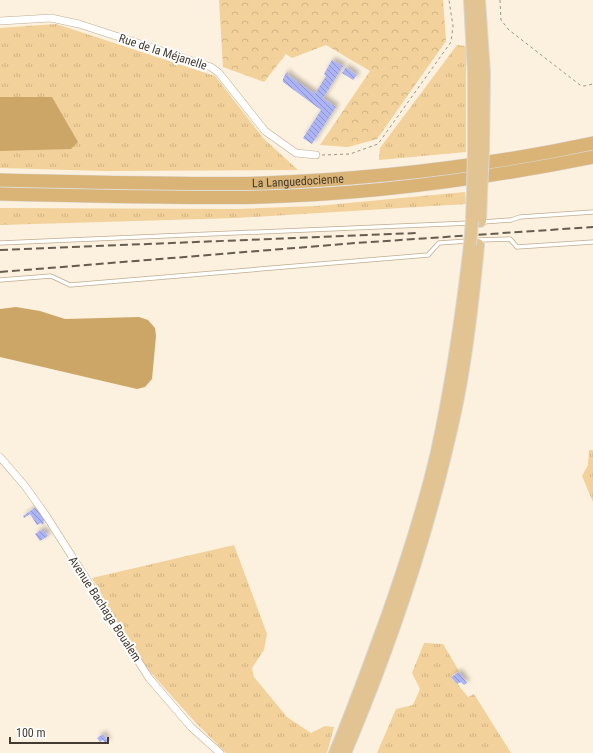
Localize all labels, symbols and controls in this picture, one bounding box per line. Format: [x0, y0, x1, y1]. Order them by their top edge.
street label: Rue de la Méjanelle [117, 31, 209, 73]
street label: La Languedocienne [252, 171, 345, 190]
street label: Avenue Bachaga Boualem [66, 554, 144, 664]
scale bar [10, 719, 108, 745]
text: 100 m [16, 726, 46, 740]

